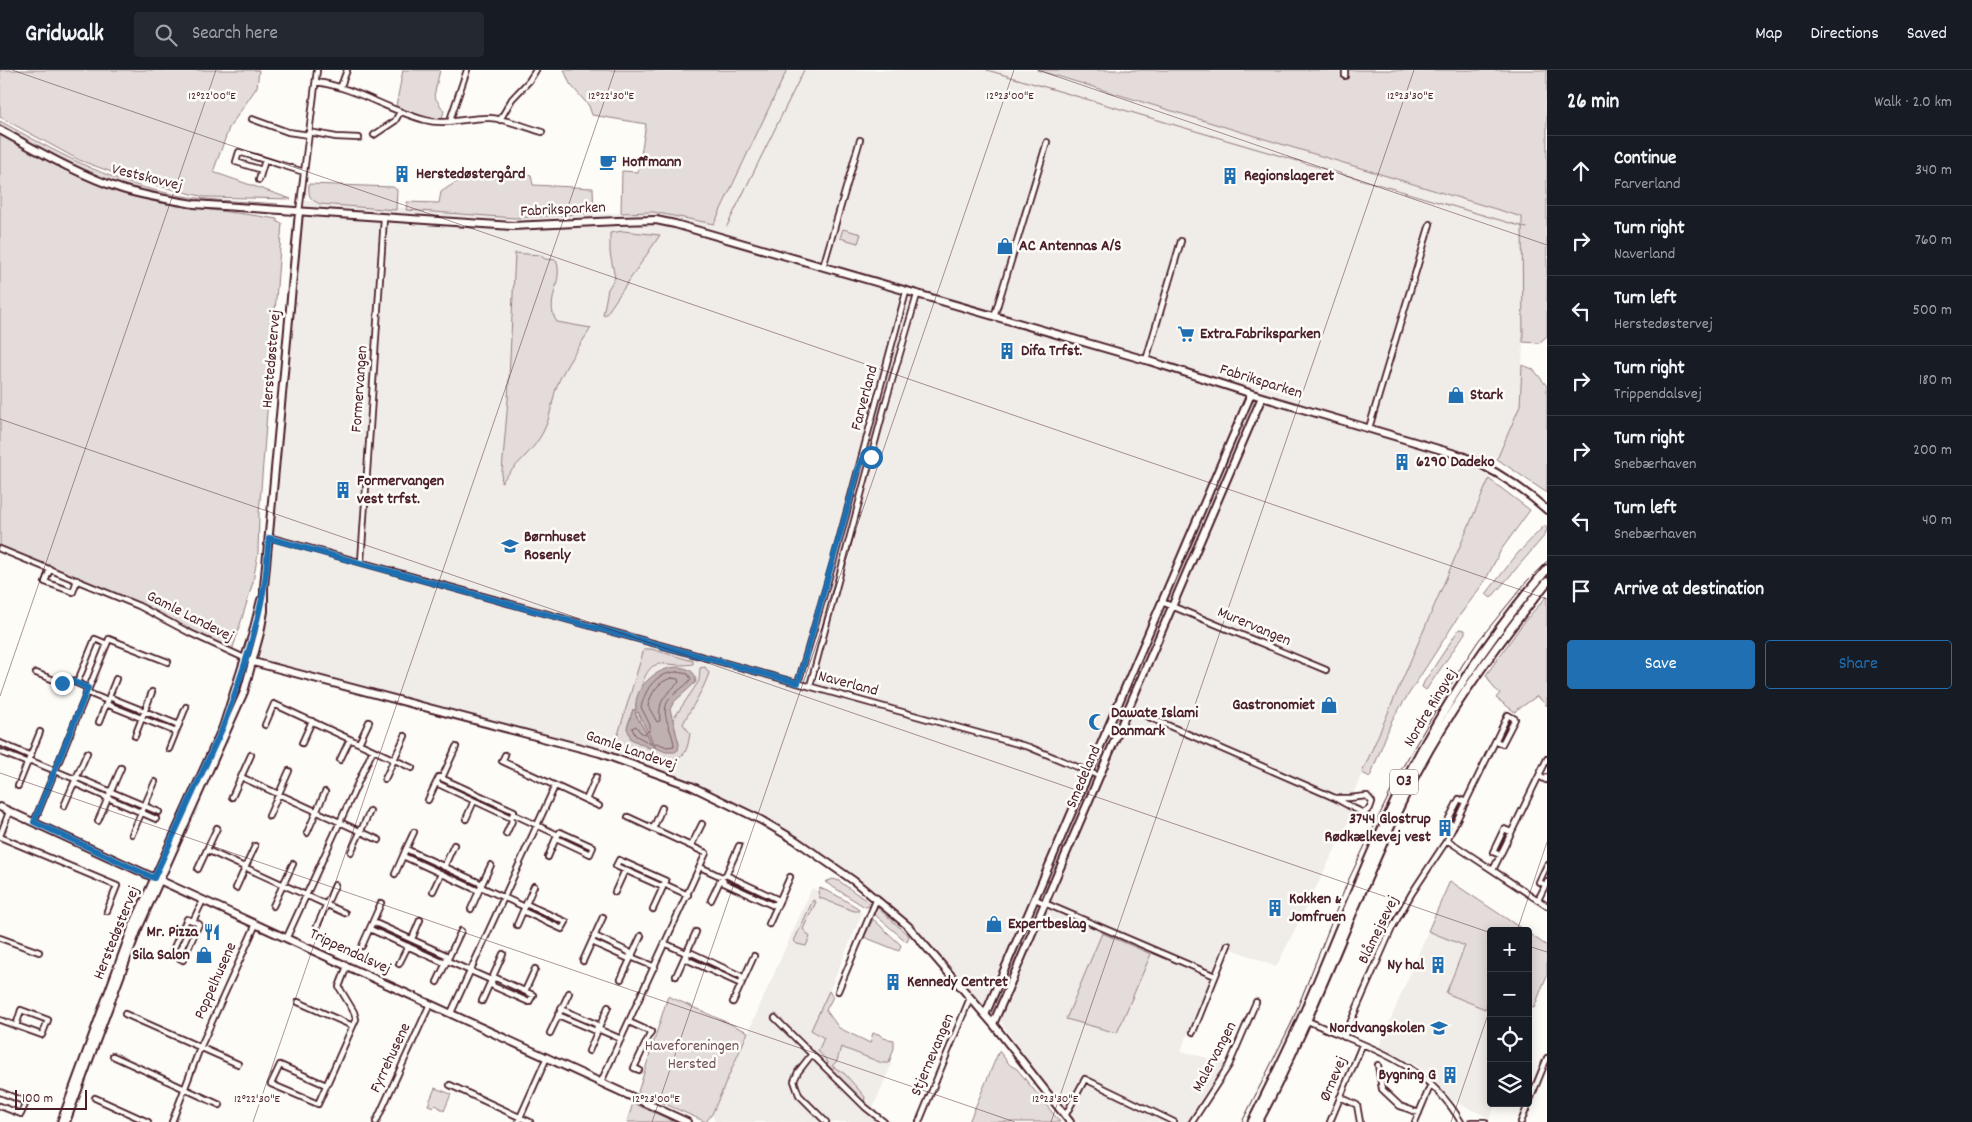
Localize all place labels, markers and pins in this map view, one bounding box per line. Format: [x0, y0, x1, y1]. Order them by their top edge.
place label: Hoffmann [622, 151, 681, 174]
cafe icon: Hoffmann [598, 152, 618, 172]
place label: Herstedøstergård [416, 163, 526, 186]
building icon: Herstedøstergård [392, 164, 412, 184]
place label: Regionslageret [1244, 165, 1334, 188]
building icon: Regionslageret [1220, 166, 1240, 186]
place label: AC Antennas A/S [1019, 235, 1121, 258]
shop icon: AC Antennas A/S [995, 236, 1015, 256]
place label: Extra.Fabriksparken [1200, 323, 1321, 346]
supermarket icon: Extra.Fabriksparken [1176, 324, 1196, 344]
place label: Difa Trfst. [1021, 340, 1083, 363]
building icon: Difa Trfst. [997, 341, 1017, 361]
place label: Stark [1470, 384, 1503, 407]
shop icon: Stark [1446, 385, 1466, 405]
place label: 6290 Dadeko [1416, 451, 1495, 474]
building icon: 6290 Dadeko [1392, 452, 1412, 472]
place label: Formervangen vest trfst. [357, 470, 444, 511]
building icon: Formervangen vest trfst. [333, 480, 353, 500]
place label: Børnhuset Rosenly [524, 526, 586, 567]
school or university icon: Børnhuset Rosenly [500, 536, 520, 556]
place label: Gastronomiet [1232, 694, 1315, 717]
shop icon: Gastronomiet [1319, 695, 1339, 715]
place label: Dawate Islami Danmark [1111, 702, 1198, 743]
mosque icon: Dawate Islami Danmark [1087, 712, 1107, 732]
place label: 3744 Glostrup Rødkælkevej vest [1325, 808, 1431, 849]
building icon: 3744 Glostrup Rødkælkevej vest [1435, 818, 1455, 838]
place label: Kokken & Jomfruen [1289, 888, 1346, 929]
building icon: Kokken & Jomfruen [1265, 898, 1285, 918]
place label: Expertbeslag [1008, 913, 1086, 936]
shop icon: Expertbeslag [984, 914, 1004, 934]
place label: Mr. Pizza [147, 921, 199, 944]
restaurant icon: Mr. Pizza [202, 922, 222, 942]
place label: Sila Salon [132, 944, 190, 967]
shop icon: Sila Salon [194, 945, 214, 965]
place label: Ny hal [1387, 954, 1424, 977]
building icon: Ny hal [1428, 955, 1448, 975]
place label: Kennedy Centret [907, 971, 1008, 994]
building icon: Kennedy Centret [883, 972, 903, 992]
place label: Nordvangskolen [1329, 1017, 1425, 1040]
school or university icon: Nordvangskolen [1429, 1018, 1449, 1038]
place label: Bygning G [1378, 1064, 1436, 1087]
building icon: Bygning G [1440, 1065, 1460, 1085]

